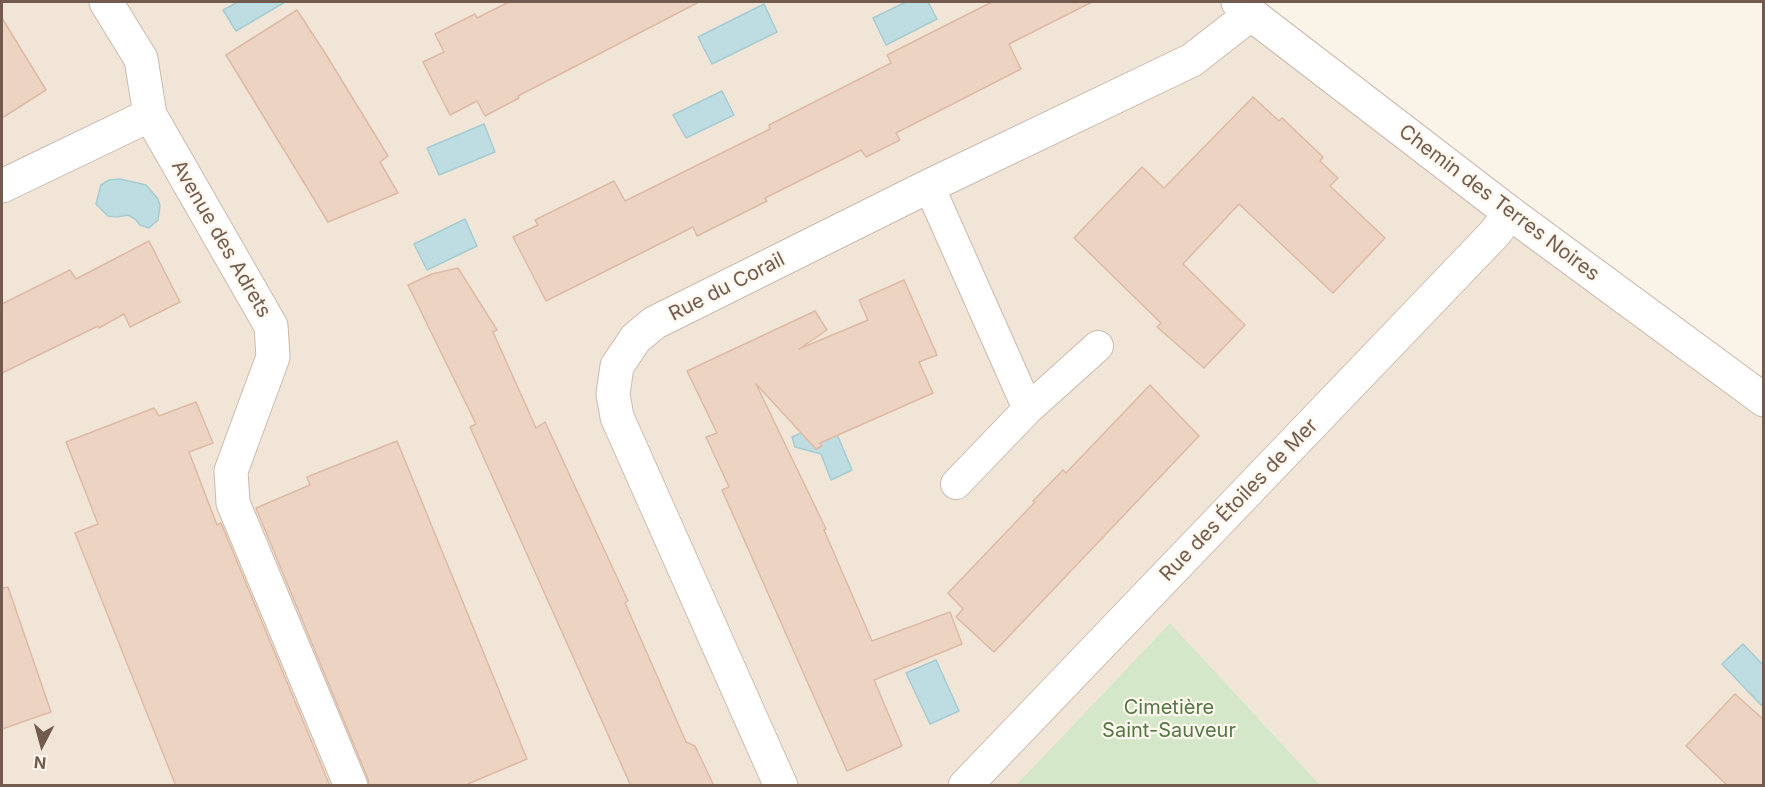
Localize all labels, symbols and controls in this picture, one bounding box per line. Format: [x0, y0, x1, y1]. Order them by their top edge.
street label: Chemin des Terres Noires [1394, 120, 1604, 286]
street label: Avenue des Adrets [166, 156, 276, 322]
street label: Rue du Corail [665, 248, 789, 326]
street label: Rue des Étoiles de Mer [1155, 414, 1323, 586]
park label: Cimetière Saint-Sauveur [1102, 696, 1236, 743]
north arrow [12, 715, 72, 775]
text: N [33, 752, 47, 773]

